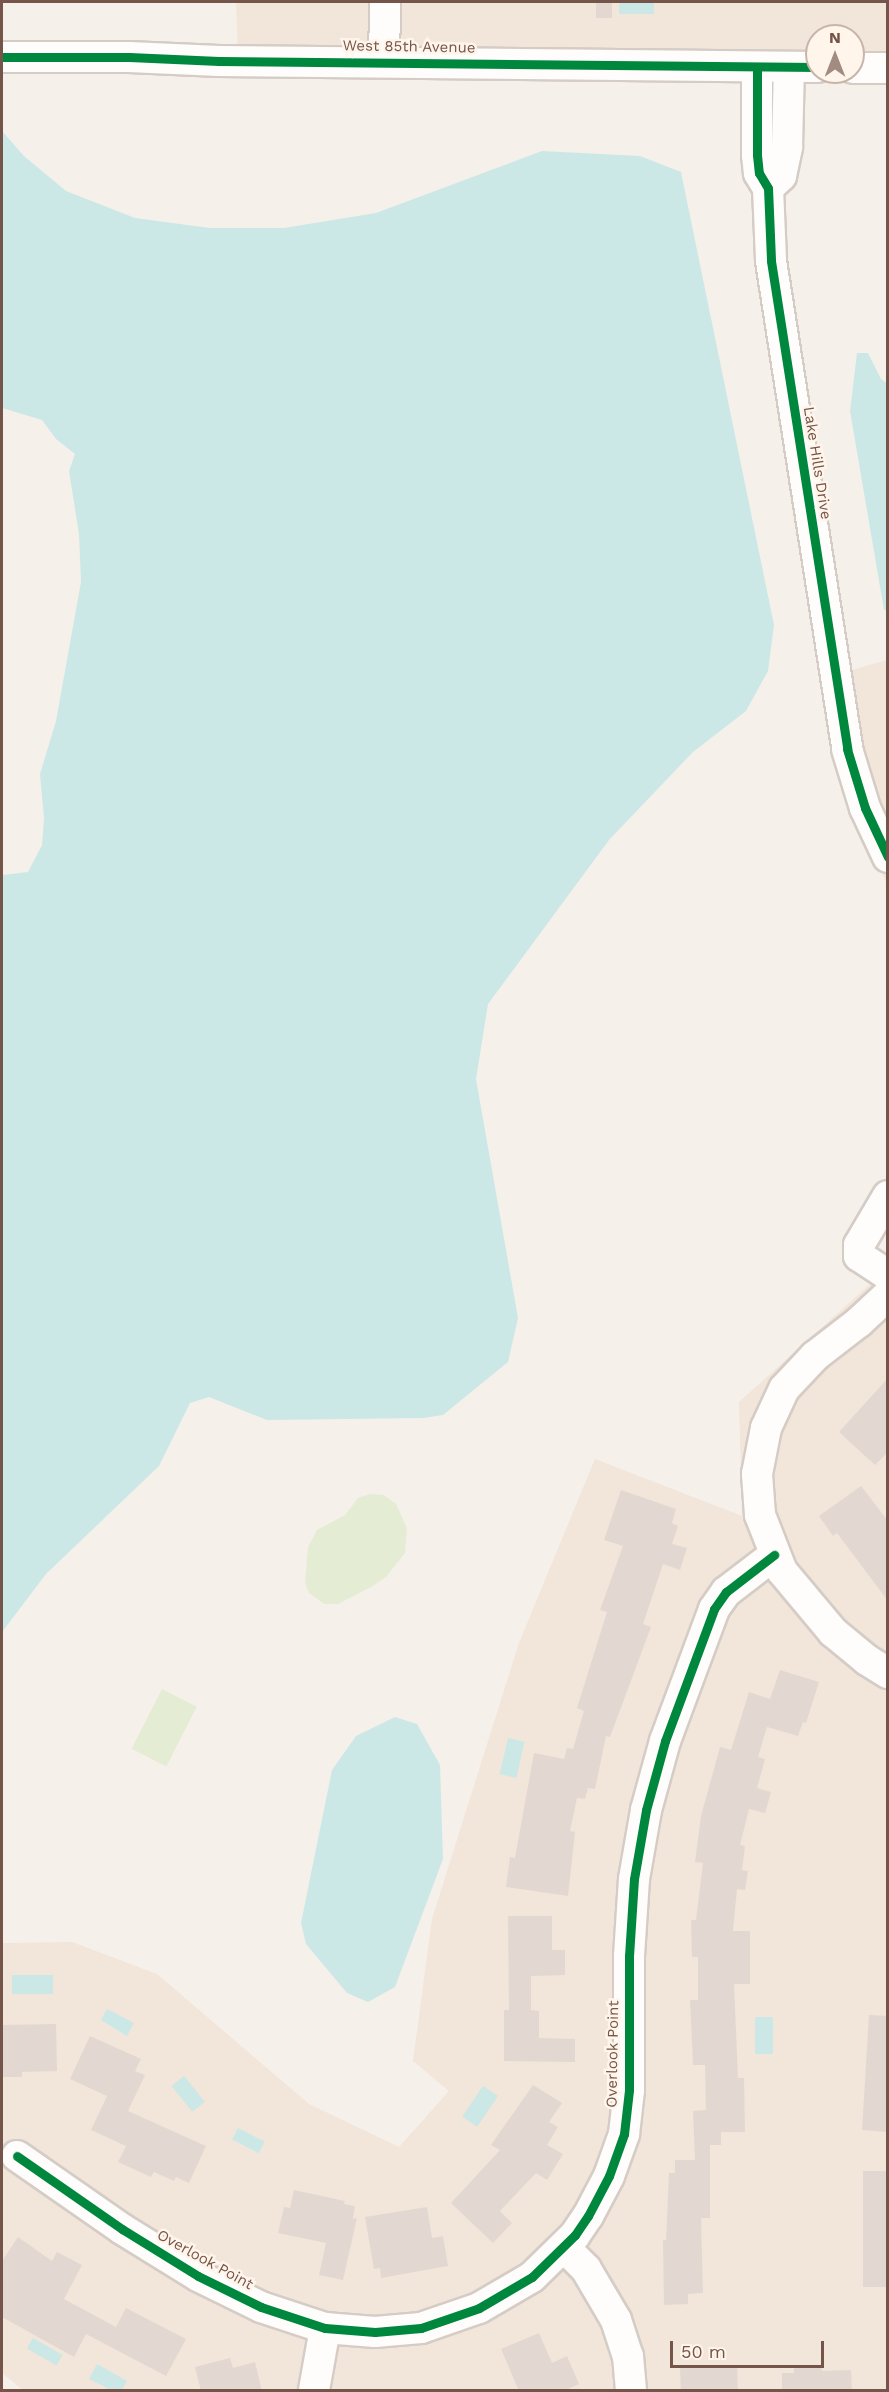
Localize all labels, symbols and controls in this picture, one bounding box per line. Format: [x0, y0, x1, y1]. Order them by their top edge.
north arrow [805, 24, 865, 84]
text: N [829, 28, 841, 47]
street label: West 85th Avenue [342, 37, 476, 57]
street label: Lake Hills Drive [799, 405, 835, 521]
street label: Overlook Point [603, 2000, 623, 2108]
street label: Overlook Point [154, 2226, 256, 2294]
scale bar [673, 2329, 828, 2367]
text: 50 m [681, 2341, 726, 2362]

